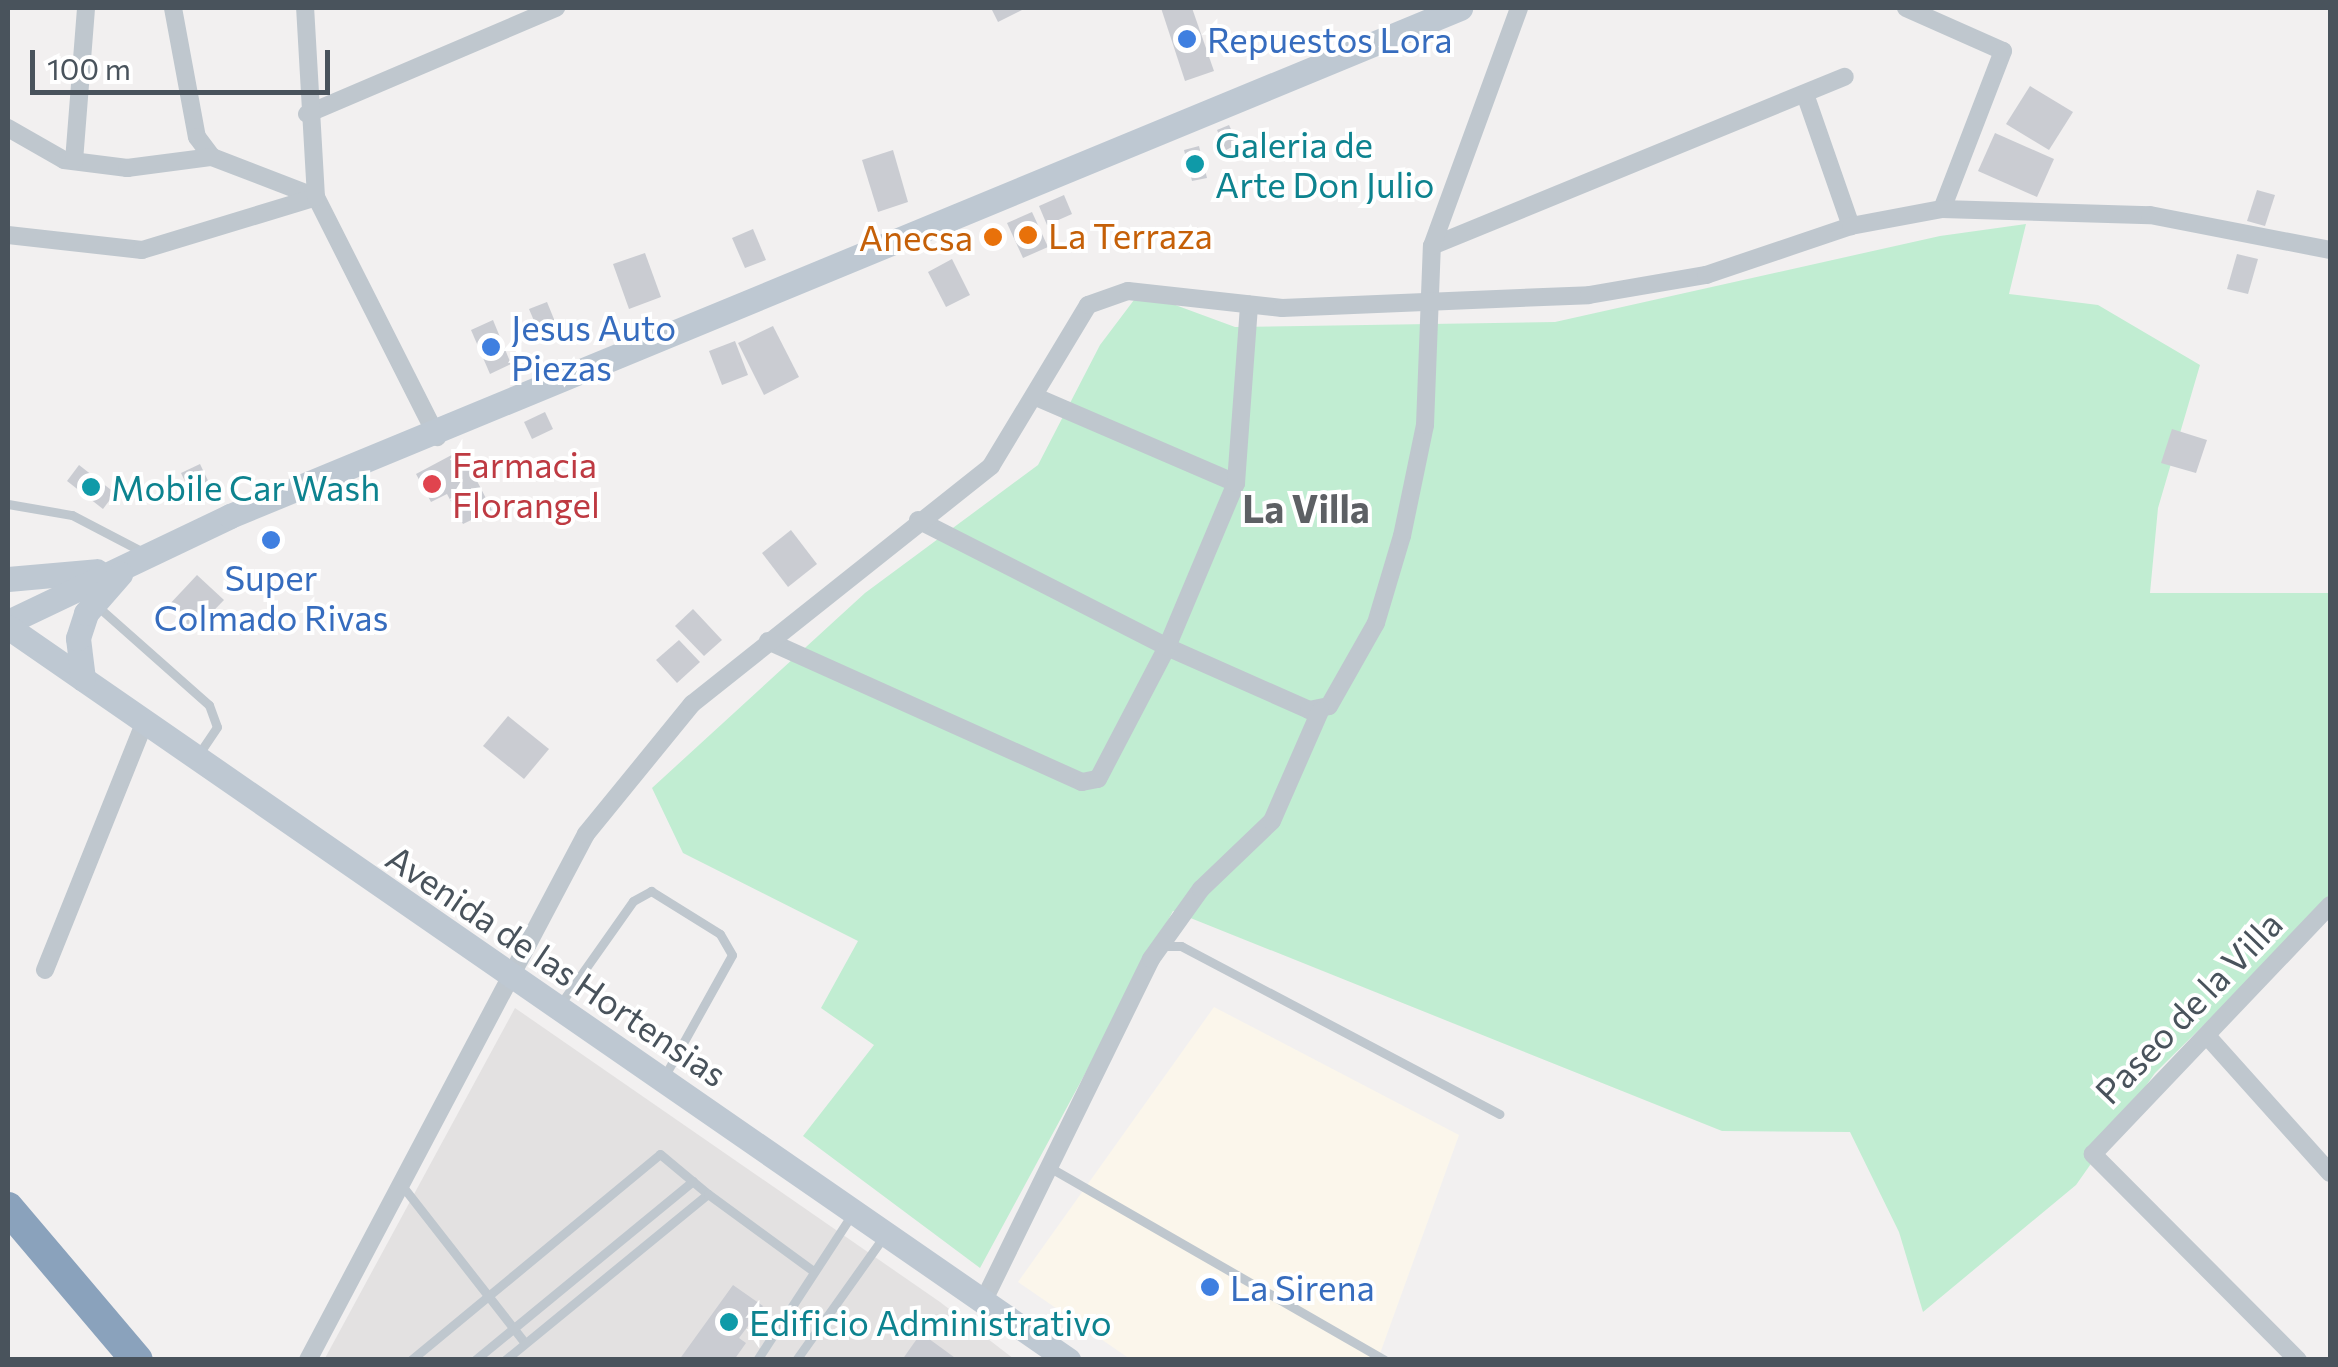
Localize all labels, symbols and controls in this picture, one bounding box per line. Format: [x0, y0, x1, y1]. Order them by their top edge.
place label: Repuestos Lora [1207, 18, 1452, 60]
marker: Repuestos Lora [1176, 28, 1198, 50]
scale bar [35, 30, 335, 92]
text: 100 m [47, 49, 131, 86]
place label: Galeria de Arte Don Julio [1215, 123, 1434, 205]
marker: Galeria de Arte Don Julio [1184, 153, 1206, 175]
place label: La Terraza [1048, 214, 1213, 256]
place label: Anecsa [859, 216, 973, 258]
marker: La Terraza [1017, 224, 1039, 246]
marker: Anecsa [982, 226, 1004, 248]
place label: Jesus Auto Piezas [511, 306, 676, 388]
marker: Jesus Auto Piezas [480, 336, 502, 358]
place label: Farmacia Florangel [452, 443, 600, 525]
place label: Mobile Car Wash [111, 466, 380, 508]
marker: Farmacia Florangel [421, 473, 443, 495]
marker: Mobile Car Wash [80, 476, 102, 498]
district label: La Villa [1242, 485, 1370, 531]
marker: Super Colmado Rivas [260, 529, 282, 551]
place label: Super Colmado Rivas [154, 556, 388, 638]
street label: Avenida de las Hortensias [379, 835, 735, 1095]
street label: Paseo de la Villa [2086, 902, 2290, 1112]
place label: La Sirena [1230, 1266, 1375, 1308]
marker: La Sirena [1199, 1276, 1221, 1298]
place label: Edificio Administrativo [749, 1301, 1112, 1343]
marker: Edificio Administrativo [718, 1311, 740, 1333]

